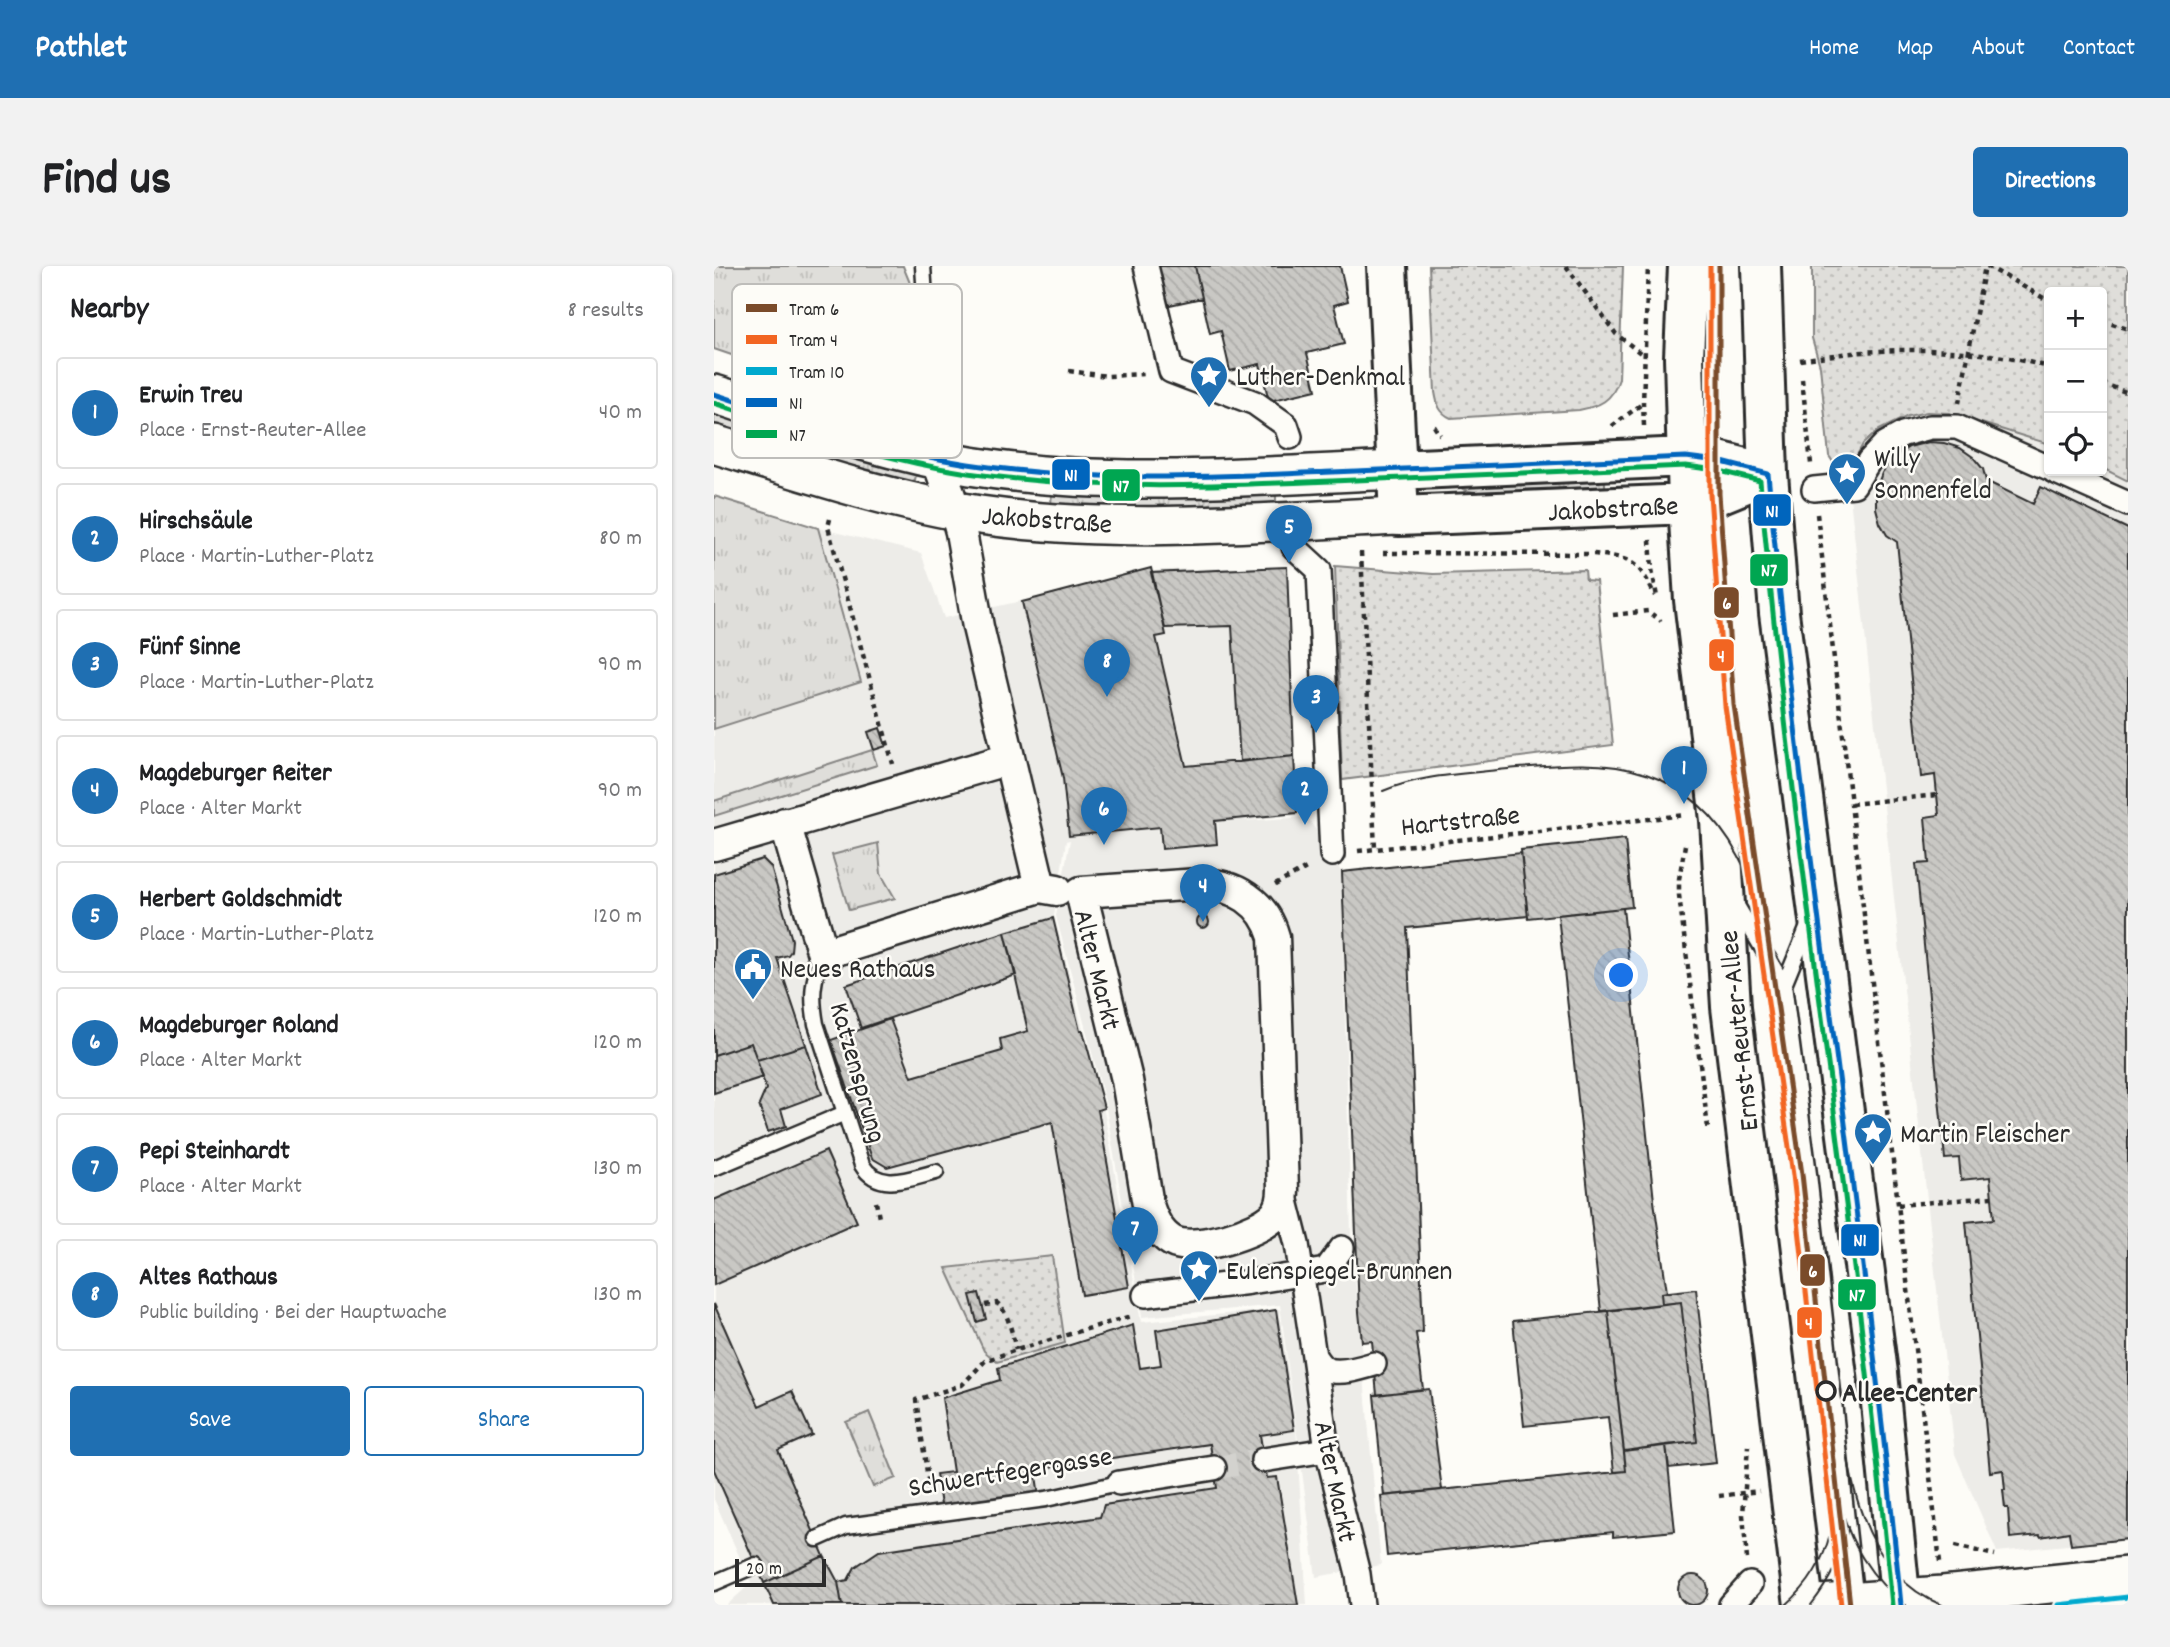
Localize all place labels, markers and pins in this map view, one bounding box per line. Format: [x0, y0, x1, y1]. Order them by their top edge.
place icon: Luther-Denkmal [1188, 354, 1230, 409]
place label: Luther-Denkmal [1236, 360, 1406, 400]
place label: Willy Sonnenfeld [1874, 441, 1992, 513]
place icon: Willy Sonnenfeld [1826, 451, 1868, 506]
pin: 5 [1266, 505, 1312, 563]
pin: 8 [1084, 639, 1130, 697]
pin: 3 [1293, 675, 1339, 733]
pin: 1 [1661, 746, 1707, 804]
pin: 2 [1282, 767, 1328, 825]
pin: 6 [1081, 787, 1127, 845]
pin: 4 [1180, 864, 1226, 922]
public building icon: Neues Rathaus [732, 946, 774, 1001]
place label: Neues Rathaus [780, 952, 936, 992]
place icon: Martin Fleischer [1852, 1111, 1894, 1166]
place label: Martin Fleischer [1900, 1117, 2071, 1157]
pin: 7 [1112, 1207, 1158, 1265]
place icon: Eulenspiegel-Brunnen [1178, 1248, 1220, 1303]
place label: Eulenspiegel-Brunnen [1226, 1254, 1453, 1294]
place label: Allee-Center [1842, 1376, 1978, 1416]
marker: Allee-Center [1816, 1381, 1836, 1401]

